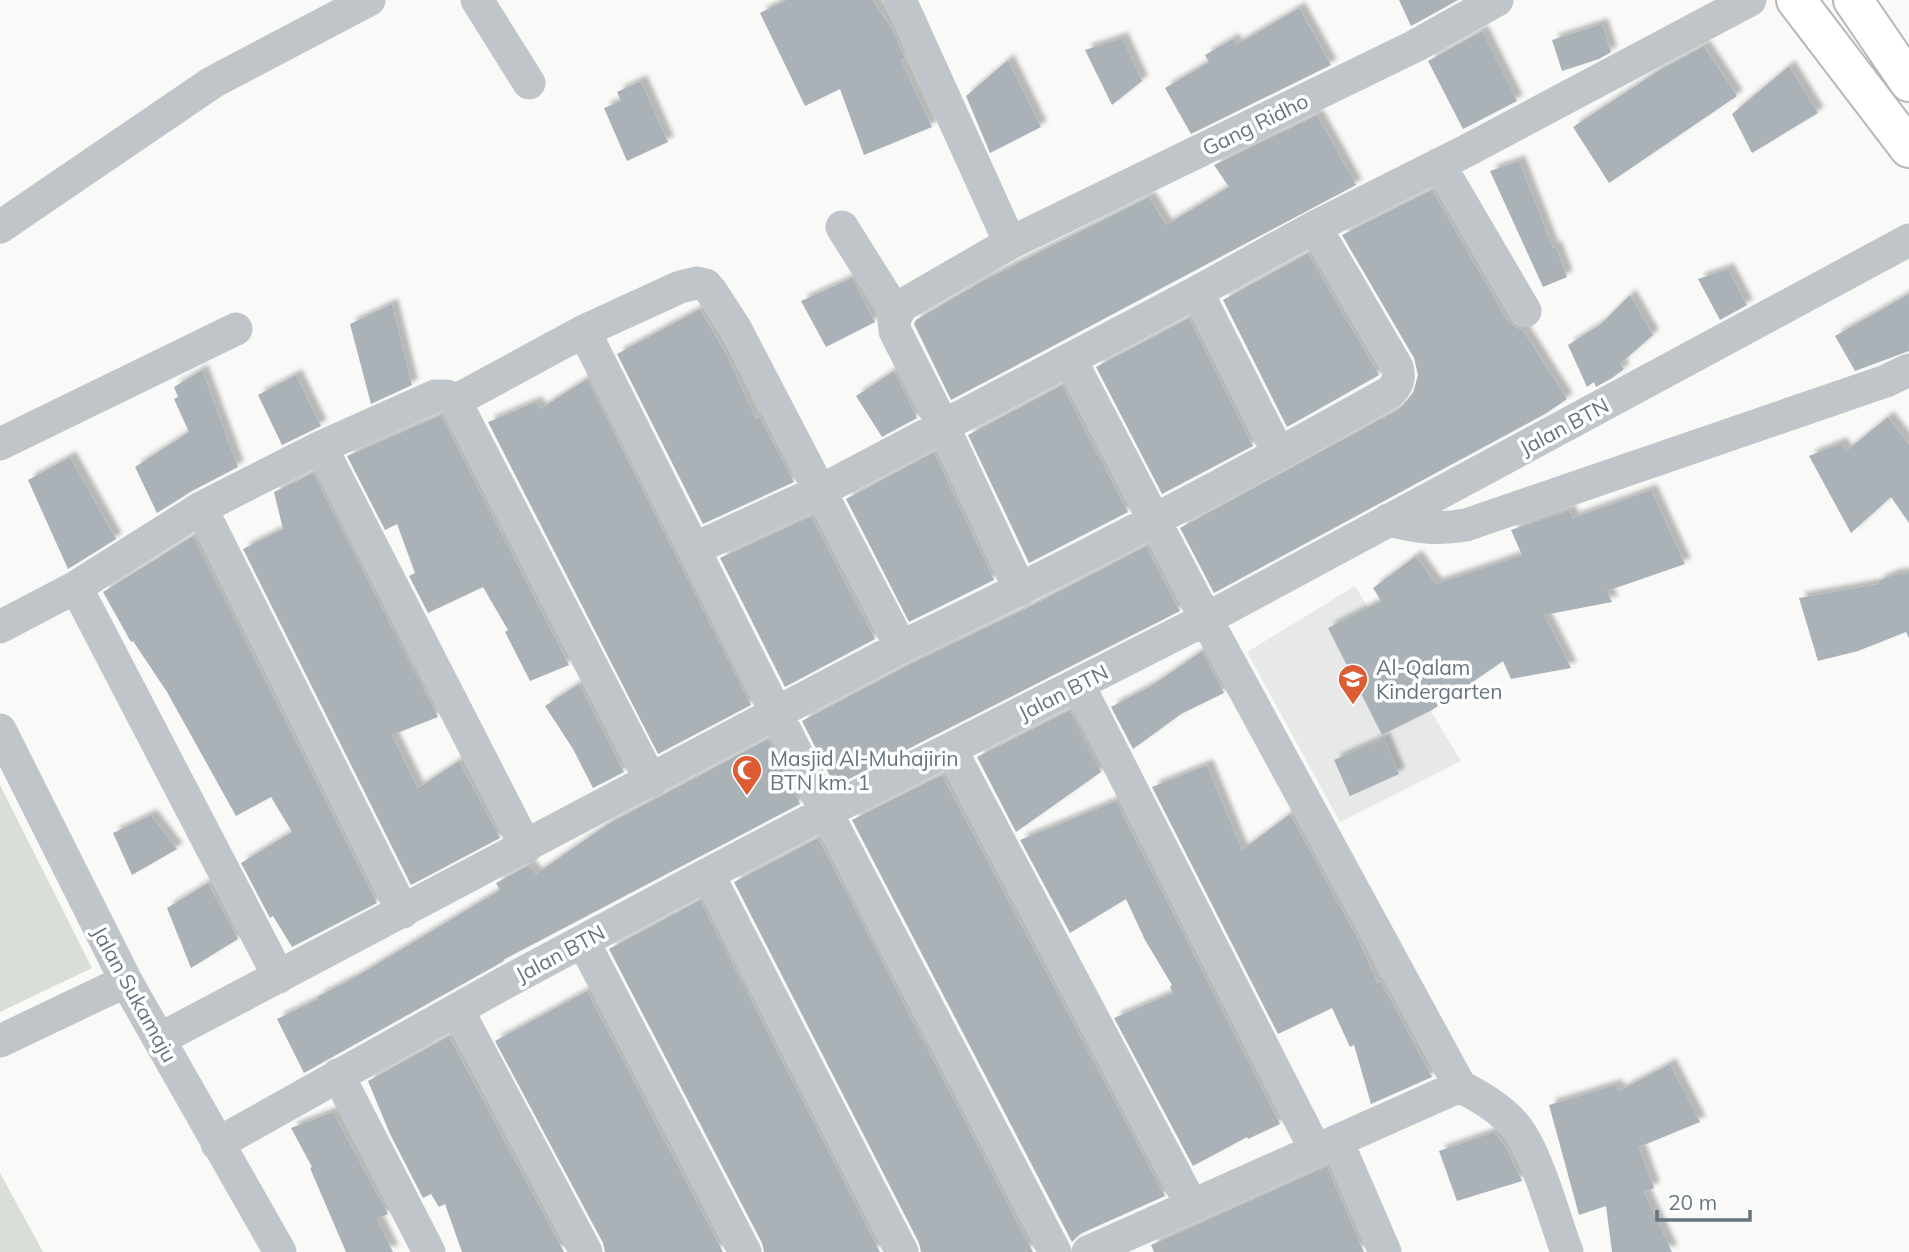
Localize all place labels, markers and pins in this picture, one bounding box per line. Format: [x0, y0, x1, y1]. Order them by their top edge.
place label: Al-Qalam Kindergarten [1376, 654, 1503, 704]
school or university icon: Al-Qalam Kindergarten [1336, 662, 1370, 706]
place label: Masjid Al-Muhajirin BTN km. 1 [770, 745, 959, 795]
mosque icon: Masjid Al-Muhajirin BTN km. 1 [730, 753, 764, 797]

